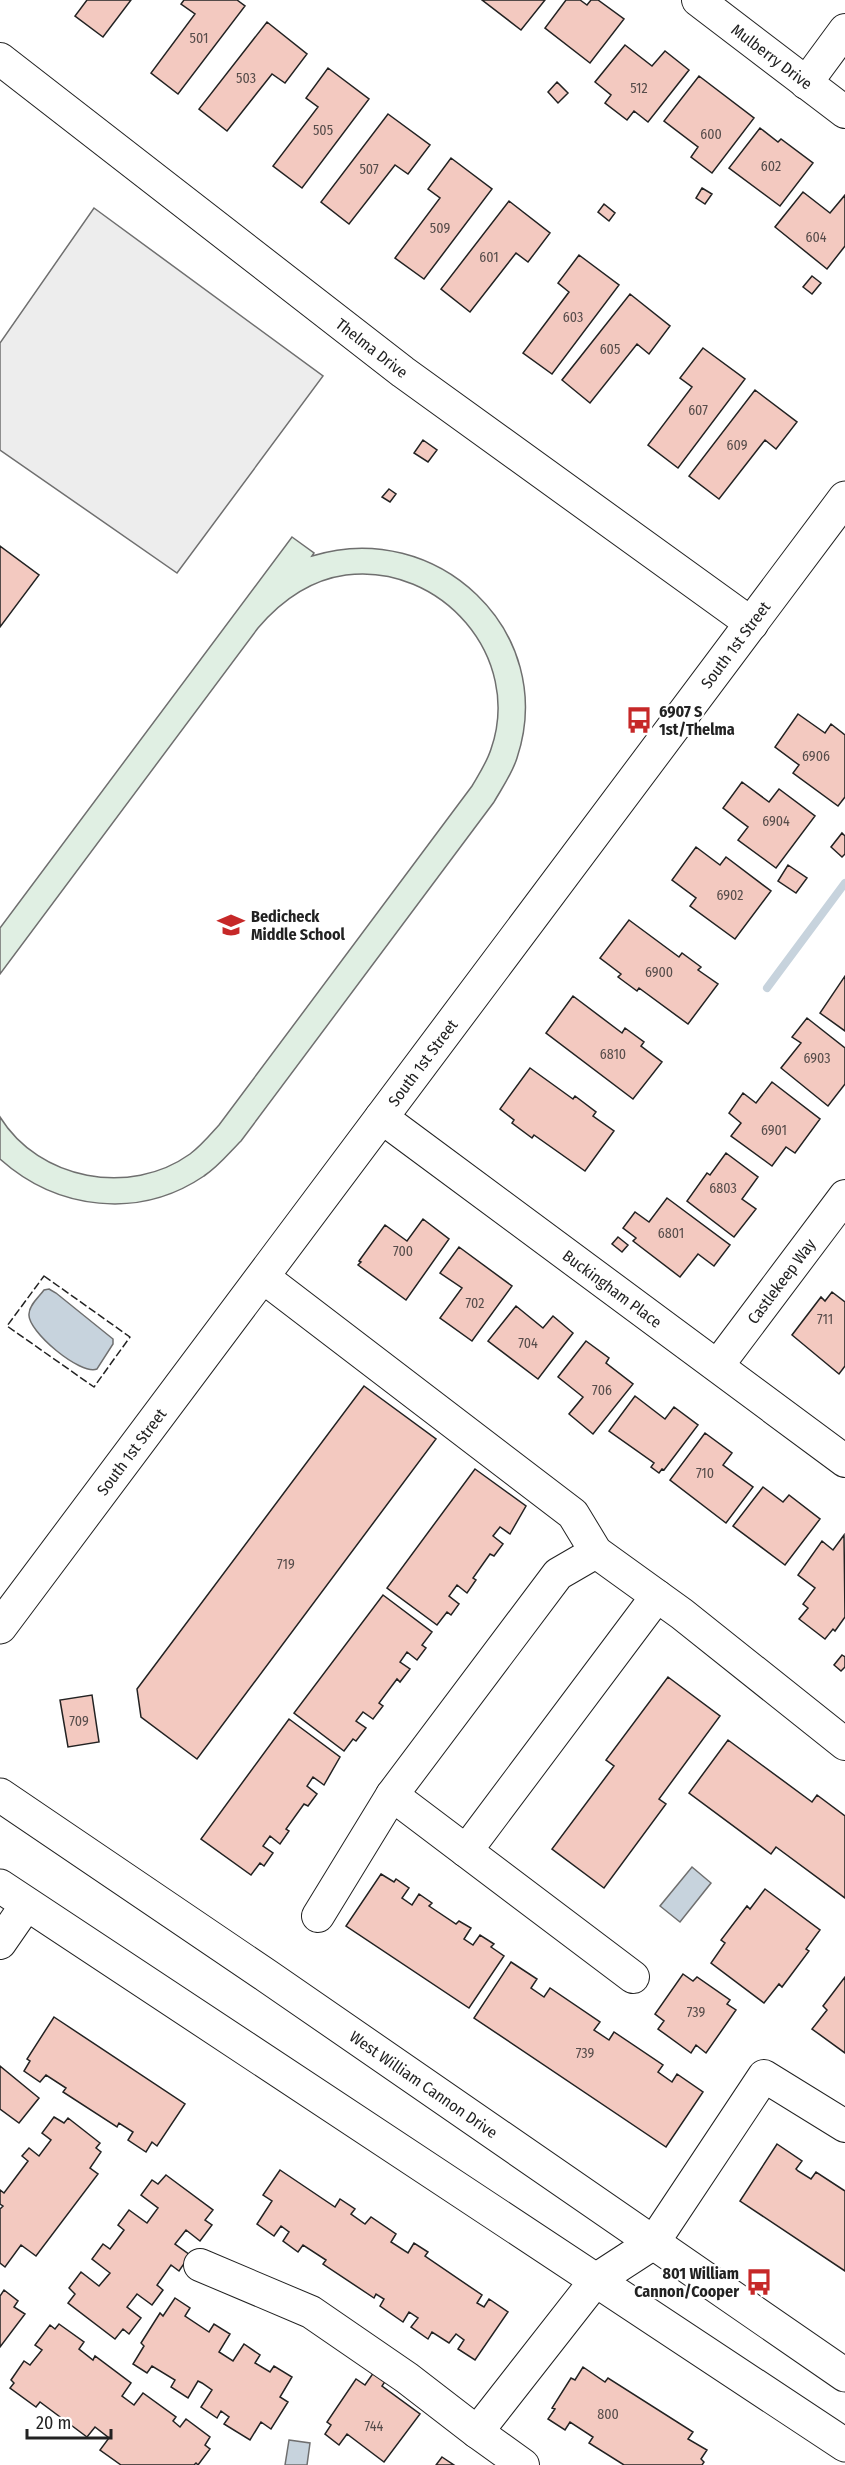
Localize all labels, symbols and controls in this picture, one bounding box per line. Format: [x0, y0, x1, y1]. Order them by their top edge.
street label: Mulberry Drive [728, 20, 816, 94]
house number: 501 [190, 30, 208, 47]
house number: 503 [236, 70, 256, 87]
house number: 512 [630, 80, 648, 97]
house number: 505 [313, 122, 333, 139]
house number: 600 [700, 126, 722, 143]
house number: 602 [761, 158, 781, 175]
house number: 507 [359, 161, 379, 178]
house number: 509 [430, 220, 450, 237]
house number: 604 [805, 229, 827, 246]
house number: 601 [479, 249, 499, 266]
house number: 603 [563, 309, 583, 326]
street label: Thelma Drive [332, 314, 411, 382]
house number: 605 [600, 341, 620, 358]
house number: 607 [688, 402, 708, 419]
house number: 609 [727, 437, 748, 454]
street label: South 1st Street [697, 597, 775, 692]
place label: 6907 S 1st/Thelma [659, 702, 735, 739]
bus stop icon: 6907 S 1st/Thelma [624, 705, 654, 735]
house number: 6906 [802, 748, 830, 765]
house number: 6904 [762, 813, 790, 830]
house number: 6902 [717, 887, 743, 904]
place label: Bedicheck Middle School [251, 907, 346, 944]
school or university icon: Bedicheck Middle School [216, 910, 246, 940]
house number: 6900 [645, 964, 673, 981]
street label: South 1st Street [384, 1015, 462, 1110]
house number: 6810 [600, 1046, 626, 1063]
house number: 6903 [803, 1050, 831, 1067]
house number: 6901 [761, 1122, 787, 1139]
house number: 6803 [709, 1180, 737, 1197]
house number: 6801 [658, 1225, 684, 1242]
street label: Castlekeep Way [743, 1234, 820, 1328]
house number: 700 [393, 1243, 413, 1260]
street label: Buckingham Place [559, 1246, 665, 1332]
house number: 702 [466, 1295, 484, 1312]
house number: 711 [817, 1311, 833, 1328]
house number: 704 [518, 1335, 538, 1352]
house number: 706 [592, 1382, 612, 1399]
street label: South 1st Street [93, 1404, 171, 1499]
house number: 710 [696, 1465, 714, 1482]
house number: 719 [277, 1556, 295, 1573]
house number: 709 [69, 1713, 89, 1730]
house number: 739 [687, 2004, 705, 2021]
street label: West William Cannon Drive [346, 2027, 501, 2142]
house number: 739 [576, 2045, 594, 2062]
place label: 801 William Cannon/Cooper [634, 2264, 739, 2301]
bus stop icon: 801 William Cannon/Cooper [744, 2267, 774, 2297]
scale bar [27, 2402, 111, 2440]
house number: 800 [597, 2406, 619, 2423]
text: 20 m [36, 2412, 71, 2434]
house number: 744 [365, 2418, 384, 2435]

